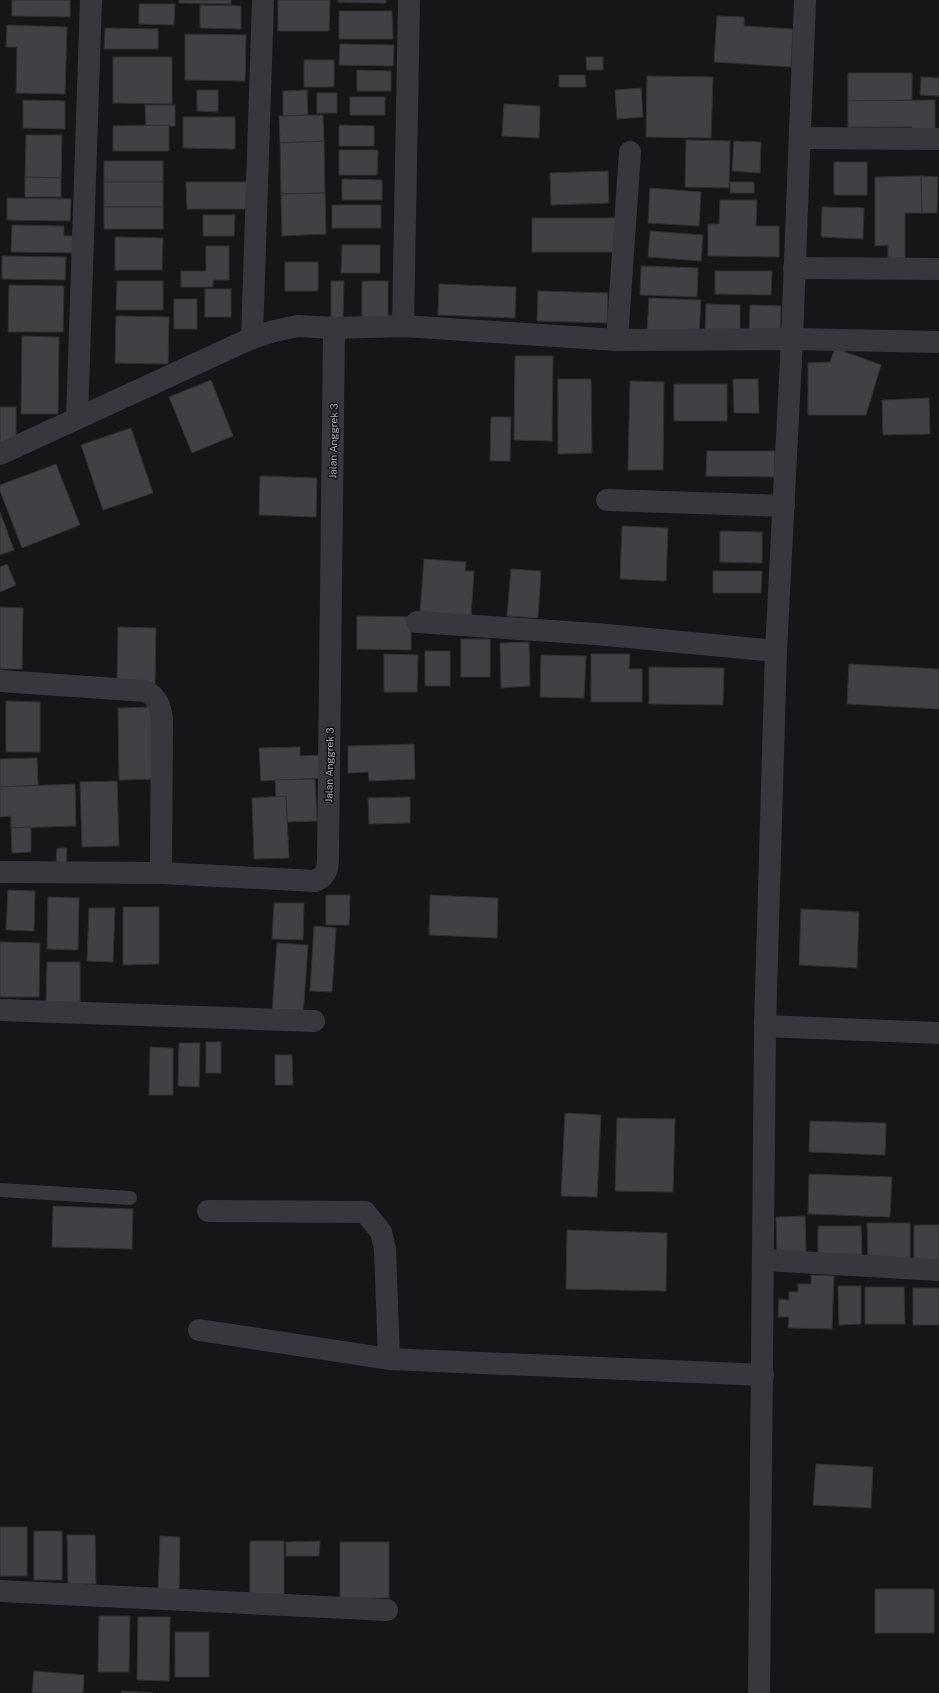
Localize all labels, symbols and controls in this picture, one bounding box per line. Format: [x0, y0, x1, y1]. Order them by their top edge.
street label: Jalan Anggrek 3 [326, 403, 340, 479]
street label: Jalan Anggrek 3 [322, 727, 336, 803]

